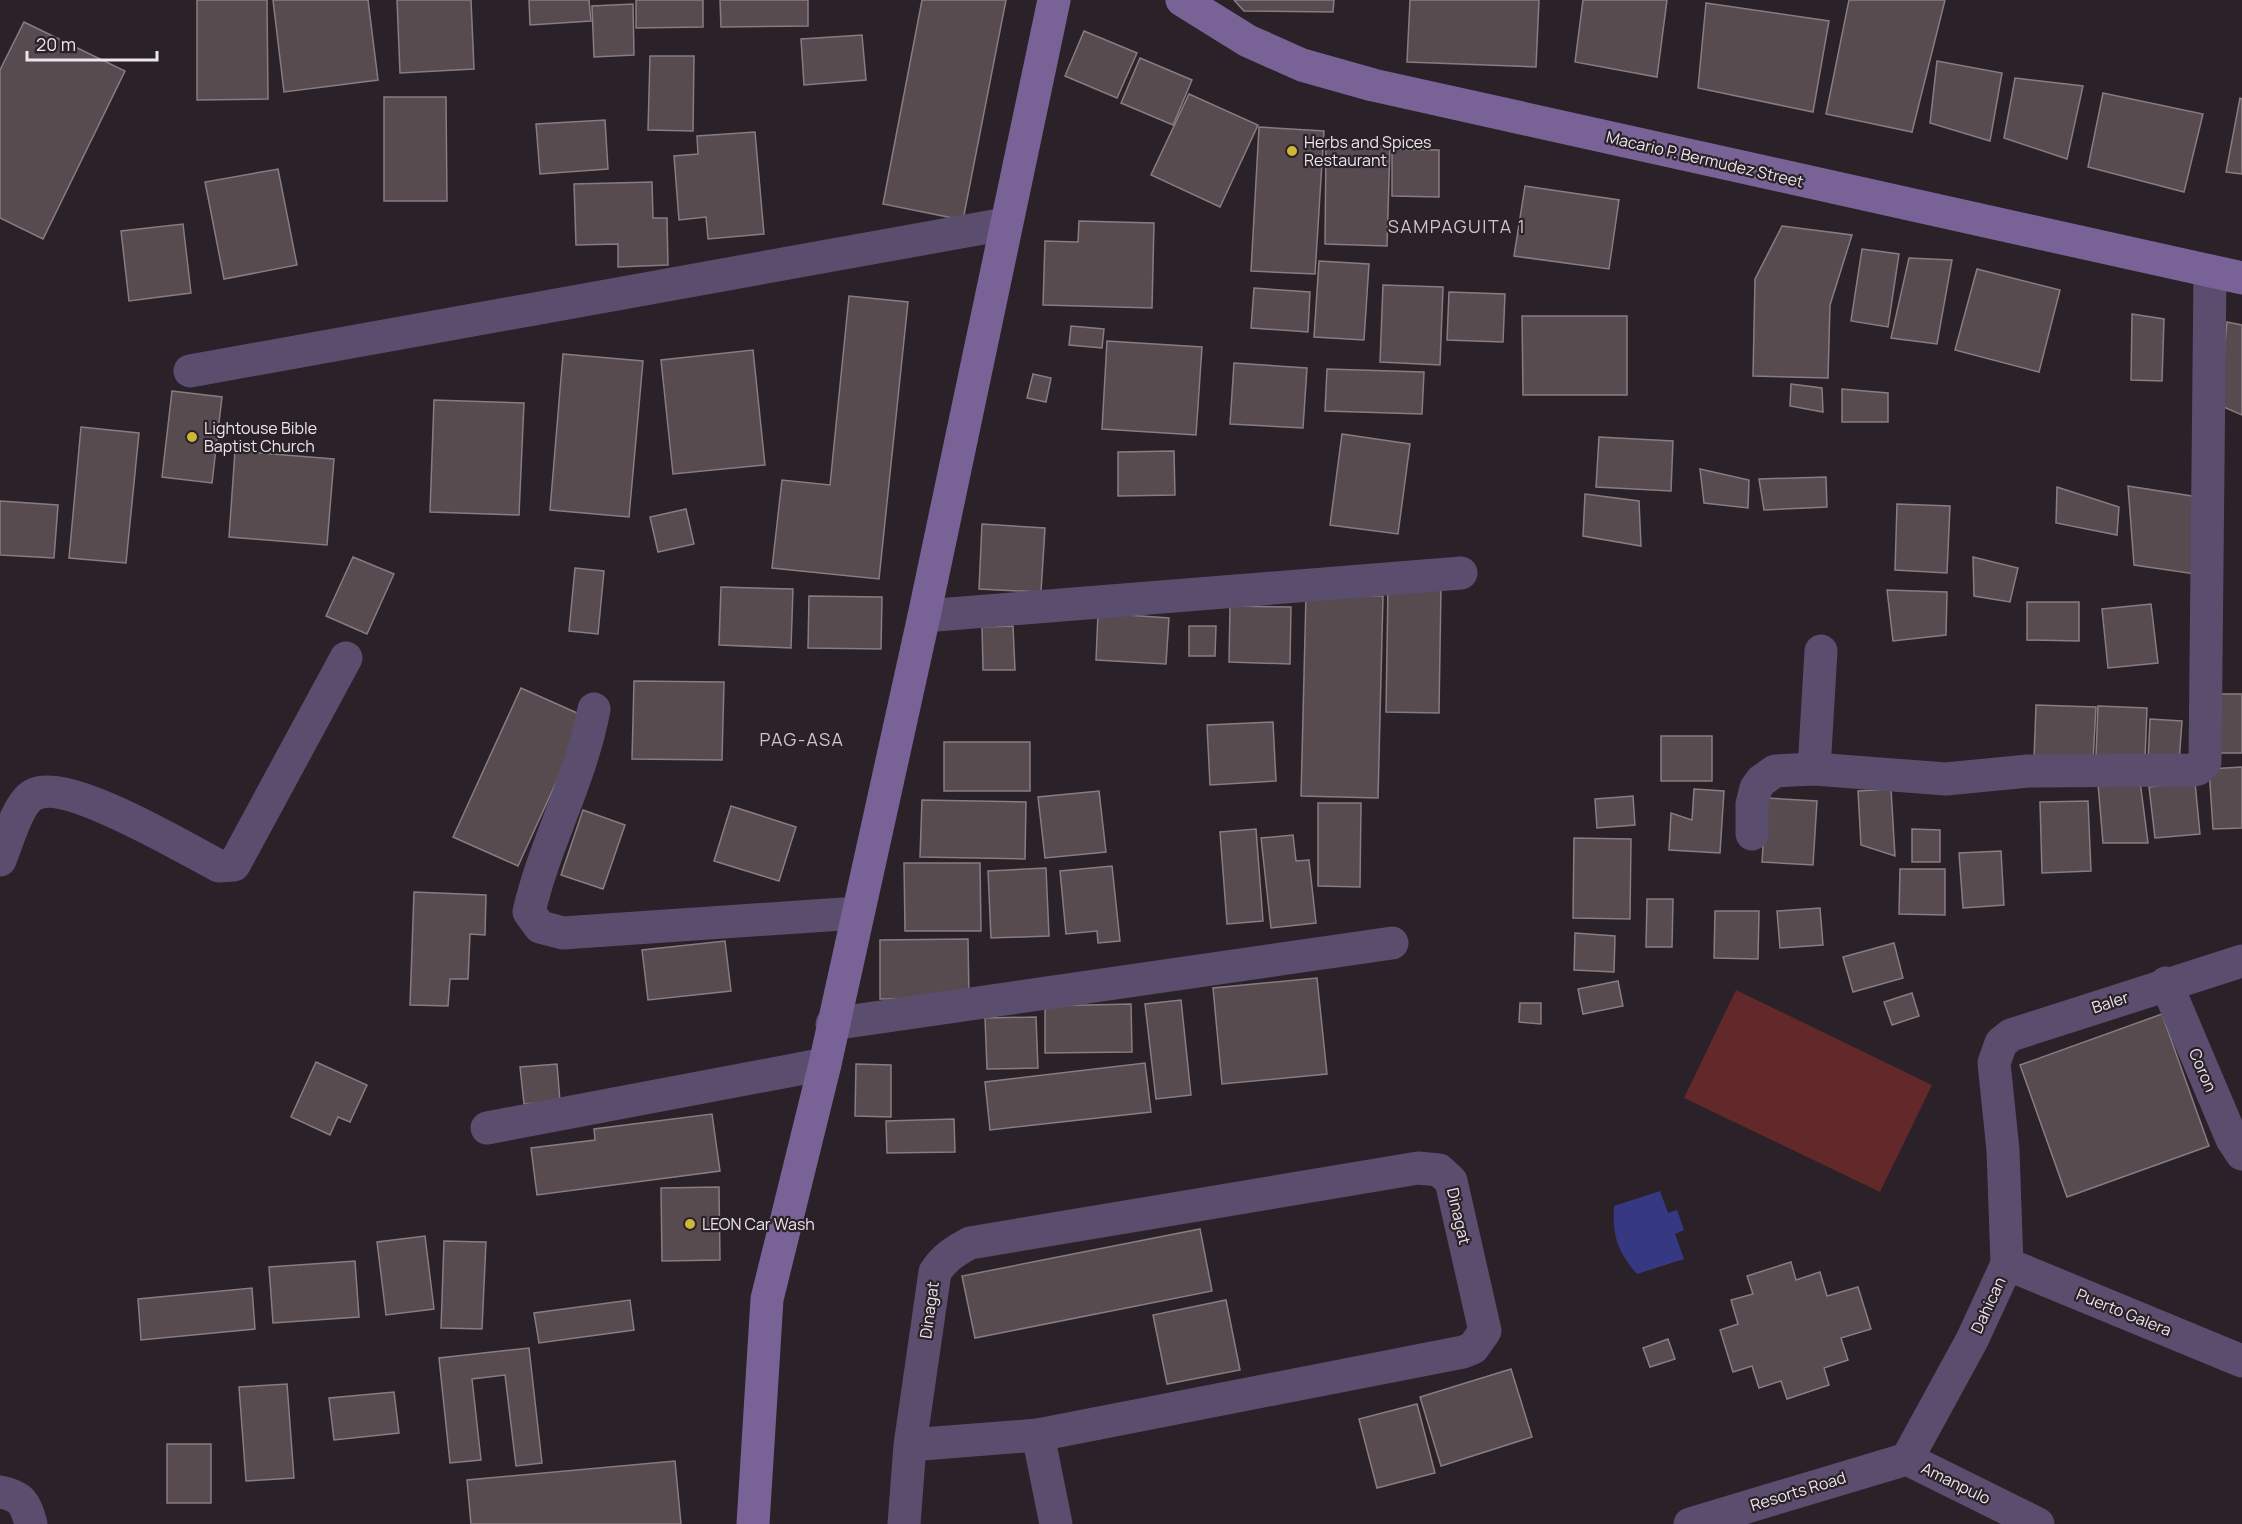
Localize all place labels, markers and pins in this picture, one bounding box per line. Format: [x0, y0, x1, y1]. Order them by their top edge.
place label: Herbs and Spices Restaurant [1304, 131, 1432, 171]
marker: Herbs and Spices Restaurant [1285, 144, 1299, 158]
place label: Lightouse Bible Baptist Church [204, 417, 317, 457]
marker: Lightouse Bible Baptist Church [185, 430, 199, 444]
place label: LEON Car Wash [702, 1213, 815, 1235]
marker: LEON Car Wash [683, 1217, 697, 1231]

